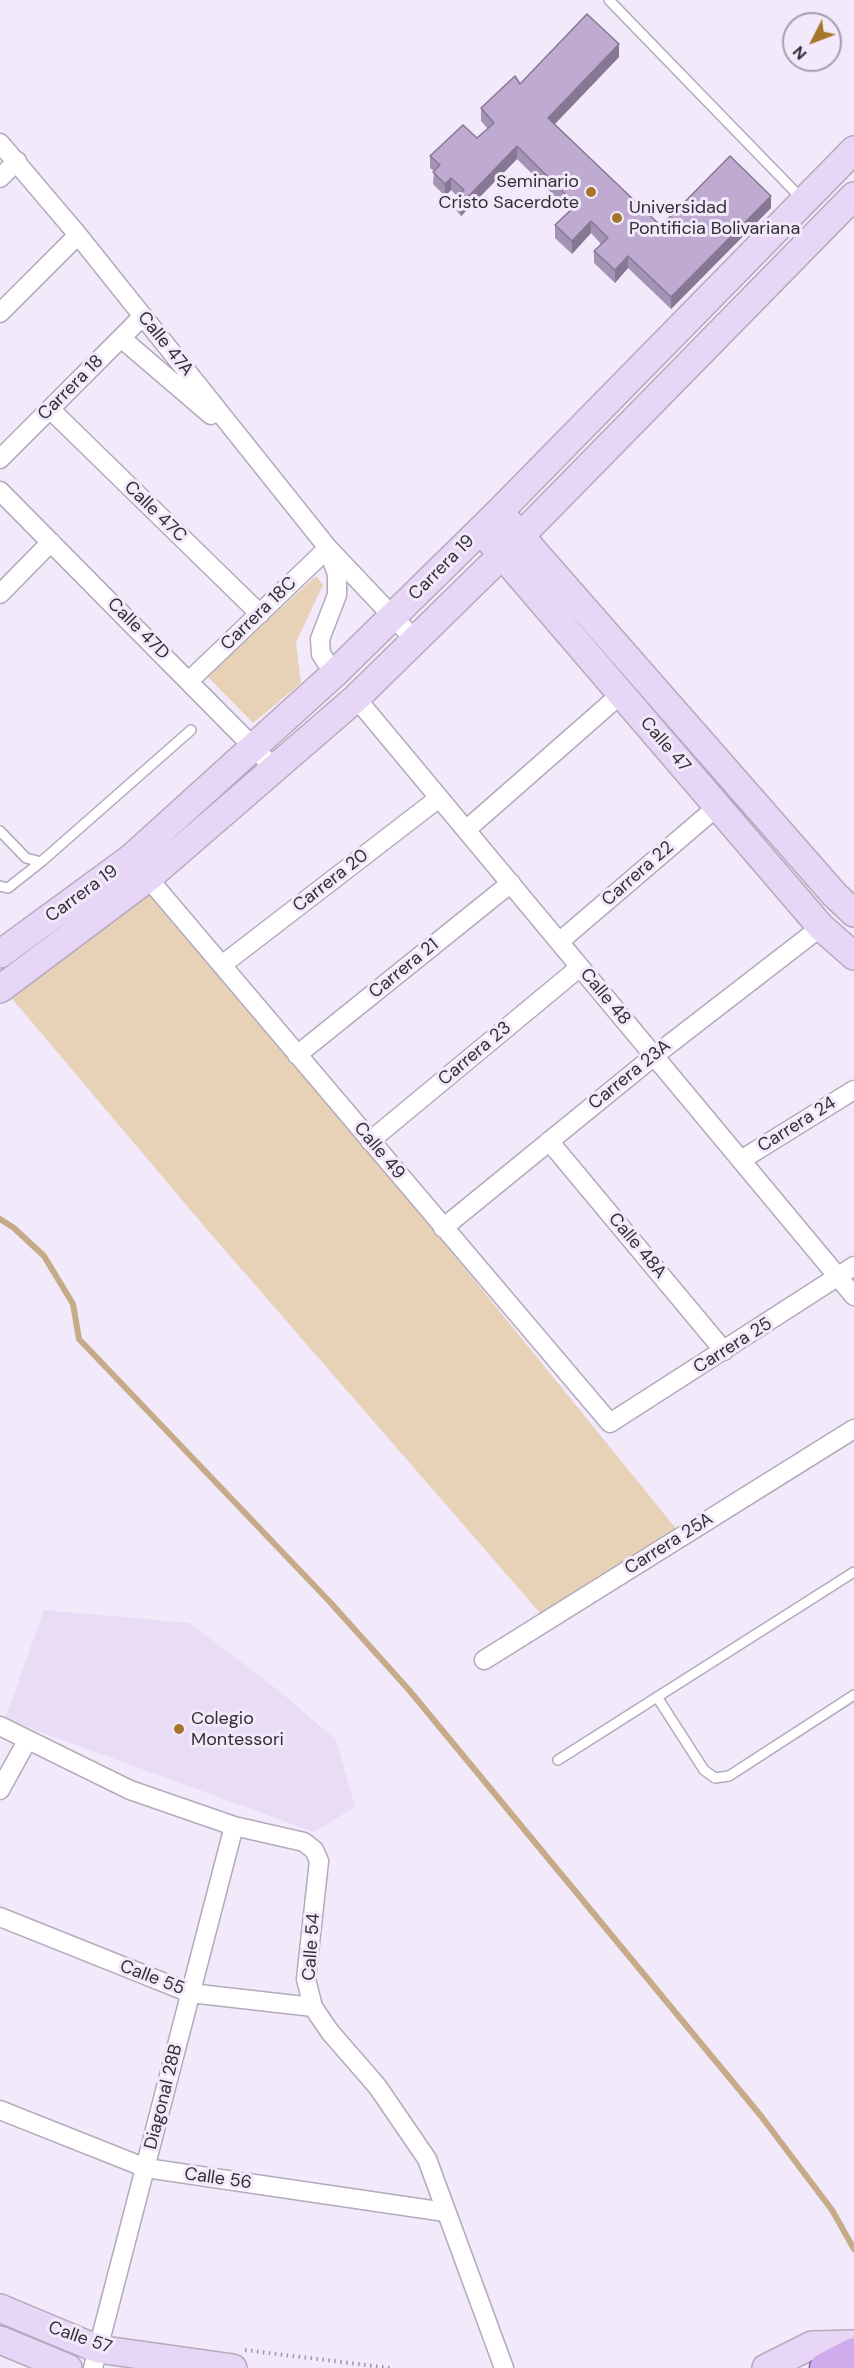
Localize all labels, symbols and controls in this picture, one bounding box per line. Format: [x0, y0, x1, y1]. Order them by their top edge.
north arrow [782, 12, 842, 72]
text: N [788, 42, 811, 64]
place label: Seminario Cristo Sacerdote [439, 171, 579, 213]
marker: Seminario Cristo Sacerdote [584, 185, 598, 199]
place label: Universidad Pontificia Bolivariana [629, 197, 800, 240]
marker: Universidad Pontificia Bolivariana [610, 211, 624, 225]
street label: Calle 47A [132, 307, 198, 381]
street label: Carrera 18 [34, 351, 108, 425]
street label: Calle 47C [119, 477, 191, 547]
street label: Carrera 19 [405, 531, 479, 605]
street label: Carrera 18C [217, 573, 301, 655]
street label: Calle 47D [103, 594, 173, 664]
street label: Calle 47 [635, 713, 695, 777]
street label: Carrera 22 [598, 837, 678, 911]
street label: Carrera 20 [289, 845, 373, 917]
street label: Carrera 19 [42, 861, 122, 927]
street label: Carrera 21 [365, 934, 443, 1004]
street label: Calle 48 [575, 964, 635, 1030]
street label: Carrera 23 [434, 1017, 516, 1091]
street label: Carrera 23A [585, 1035, 675, 1115]
street label: Carrera 24 [754, 1092, 840, 1158]
street label: Calle 49 [349, 1118, 409, 1184]
street label: Calle 48A [603, 1209, 671, 1283]
street label: Carrera 25 [690, 1313, 776, 1379]
street label: Carrera 25A [621, 1508, 717, 1580]
place label: Colegio Montessori [191, 1708, 284, 1750]
marker: Colegio Montessori [172, 1722, 186, 1736]
street label: Calle 54 [299, 1913, 325, 1981]
street label: Calle 55 [117, 1956, 187, 2000]
street label: Diagonal 28B [141, 2042, 187, 2152]
street label: Calle 56 [183, 2164, 253, 2194]
street label: Calle 57 [45, 2317, 115, 2359]

